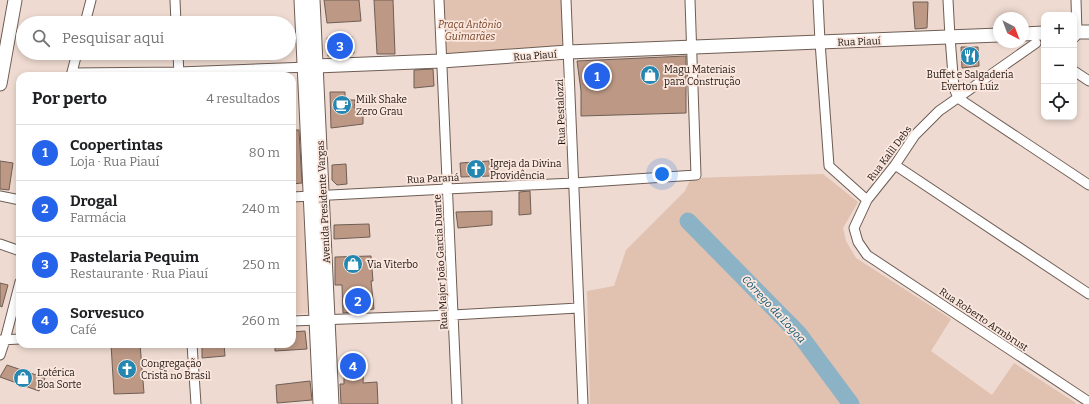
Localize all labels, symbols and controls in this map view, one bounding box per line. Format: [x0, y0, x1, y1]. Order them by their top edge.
north arrow [993, 12, 1029, 48]
map controls [1041, 12, 1077, 120]
button: + [1041, 12, 1077, 48]
search box [16, 16, 296, 60]
park label: Praça Antônio Guimarães [438, 18, 502, 43]
icon: search [30, 27, 52, 49]
text: Pesquisar aqui [62, 29, 164, 47]
pin: 3 [327, 31, 353, 61]
street label: Rua Piauí [837, 34, 881, 49]
restaurant icon: Buffet e Salgaderia Everton Luiz [959, 45, 981, 67]
street label: Rua Piauí [513, 47, 557, 63]
button: − [1041, 48, 1077, 84]
pin: 1 [584, 61, 610, 91]
shop icon: Magu Materiais para Construção [639, 64, 661, 86]
place label: Magu Materiais para Construção [664, 64, 741, 88]
place label: Buffet e Salgaderia Everton Luiz [927, 69, 1014, 93]
street label: Rua Pestalozzi [554, 79, 568, 145]
button: locate [1041, 84, 1077, 120]
text: Por perto [32, 88, 107, 109]
text: 4 resultados [206, 91, 280, 106]
cafe icon: Milk Shake Zero Grau [331, 94, 353, 116]
place label: Milk Shake Zero Grau [356, 94, 407, 118]
street label: Rua Kalil Debs [865, 123, 915, 184]
text: Coopertintas [70, 136, 163, 154]
street label: Avenida Presidente Vargas [315, 140, 333, 264]
text: 1 [42, 145, 48, 160]
text: 80 m [249, 145, 280, 160]
text: Loja · Rua Piauí [70, 154, 160, 169]
church icon: Igreja da Divina Providência [465, 158, 487, 180]
place label: Igreja da Divina Providência [490, 158, 562, 182]
your location [652, 164, 672, 184]
street label: Rua Paraná [406, 172, 460, 186]
text: Drogal [70, 192, 117, 210]
street label: Rua Major João Garcia Duarte [431, 194, 451, 330]
text: 2 [41, 201, 49, 216]
text: 240 m [242, 201, 280, 216]
text: Farmácia [70, 210, 126, 225]
text: Pastelaria Pequim [70, 248, 199, 266]
shop icon: Via Viterbo [342, 253, 364, 275]
text: 3 [41, 257, 49, 272]
text: 250 m [243, 257, 280, 272]
place label: Via Viterbo [367, 259, 418, 271]
text: Restaurante · Rua Piauí [70, 266, 208, 281]
water label: Córrego da Logoa [739, 273, 808, 346]
pin: 2 [345, 286, 371, 316]
street label: Rua Roberto Armbrust [937, 286, 1030, 354]
text: Sorvesuco [70, 304, 144, 322]
text: 4 [41, 313, 49, 328]
text: 260 m [242, 313, 280, 328]
text: Café [70, 322, 97, 337]
pin: 4 [340, 351, 366, 381]
church icon: Congregação Cristã no Brasil [116, 358, 138, 380]
place label: Congregação Cristã no Brasil [141, 358, 211, 382]
shop icon: Lotérica Boa Sorte [12, 367, 34, 389]
place label: Lotérica Boa Sorte [37, 367, 82, 391]

